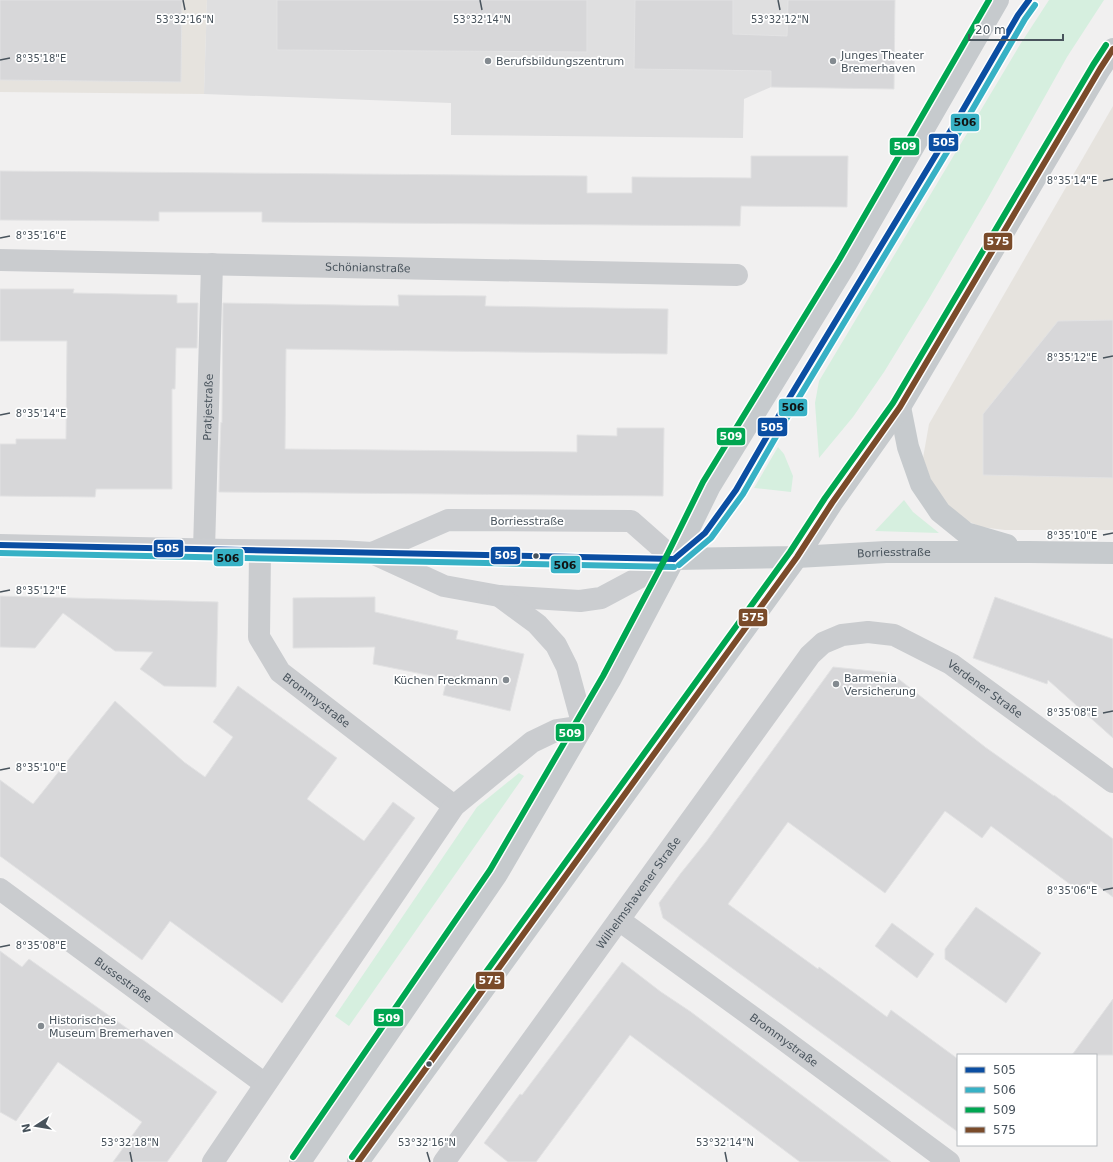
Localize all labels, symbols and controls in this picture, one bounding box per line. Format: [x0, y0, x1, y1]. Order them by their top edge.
text: 53°32'16"N [156, 14, 214, 25]
text: 53°32'14"N [453, 14, 511, 25]
text: 53°32'12"N [751, 14, 809, 25]
scale bar [969, 16, 1063, 42]
text: 20 m [975, 23, 1006, 37]
place label: Junges Theater Bremerhaven [840, 49, 924, 75]
text: 8°35'18"E [16, 53, 66, 64]
place label: Berufsbildungszentrum [496, 55, 624, 68]
marker: Berufsbildungszentrum [483, 56, 493, 66]
marker: Junges Theater Bremerhaven [828, 56, 838, 66]
line badge: 506 [950, 113, 980, 132]
text: 506 [954, 116, 977, 129]
line badge: 505 [928, 133, 959, 152]
text: 505 [933, 136, 955, 149]
line badge: 509 [889, 137, 920, 156]
text: 509 [894, 140, 916, 153]
text: 8°35'14"E [1047, 175, 1097, 186]
text: 8°35'16"E [16, 230, 66, 241]
line badge: 575 [983, 232, 1013, 251]
text: 575 [987, 235, 1009, 248]
street label: Schönianstraße [325, 260, 411, 275]
text: 8°35'12"E [1047, 352, 1097, 363]
street label: Pratjestraße [201, 373, 215, 441]
line badge: 506 [778, 398, 808, 417]
text: 506 [782, 401, 805, 414]
text: 8°35'14"E [16, 408, 66, 419]
line badge: 505 [757, 417, 788, 437]
text: 505 [761, 421, 783, 434]
line badge: 509 [716, 427, 746, 446]
text: 509 [720, 430, 742, 443]
street label: Borriesstraße [490, 515, 564, 528]
text: 8°35'10"E [1047, 530, 1097, 541]
line badge: 505 [153, 539, 184, 558]
text: 505 [157, 542, 179, 555]
line badge: 505 [490, 546, 521, 565]
street label: Borriesstraße [857, 546, 931, 560]
line badge: 506 [213, 548, 244, 567]
text: 505 [495, 549, 517, 562]
unlabelled marker [531, 551, 541, 561]
text: 506 [217, 552, 240, 565]
line badge: 506 [550, 555, 581, 574]
text: 506 [554, 559, 577, 572]
text: 8°35'12"E [16, 585, 66, 596]
line badge: 575 [738, 608, 768, 627]
text: 575 [742, 611, 764, 624]
street label: Verdener Straße [945, 657, 1025, 721]
street label: Brommystraße [280, 670, 353, 730]
place label: Barmenia Versicherung [844, 672, 916, 698]
place label: Küchen Freckmann [394, 674, 498, 687]
marker: Küchen Freckmann [501, 675, 511, 685]
marker: Barmenia Versicherung [831, 679, 841, 689]
text: 8°35'08"E [1047, 707, 1097, 718]
line badge: 509 [555, 723, 585, 742]
text: 509 [559, 727, 581, 740]
text: 8°35'10"E [16, 762, 66, 773]
street label: Wilhelmshavener Straße [593, 834, 683, 951]
text: 8°35'06"E [1047, 885, 1097, 896]
text: 8°35'08"E [16, 940, 66, 951]
street label: Bussestraße [92, 954, 155, 1005]
line badge: 575 [475, 971, 505, 990]
text: 575 [479, 974, 501, 987]
line badge: 509 [373, 1008, 404, 1027]
street label: Brommystraße [747, 1011, 821, 1070]
text: 509 [378, 1012, 400, 1025]
place label: Historisches Museum Bremerhaven [49, 1014, 174, 1040]
marker: Historisches Museum Bremerhaven [36, 1021, 46, 1031]
legend [957, 1054, 1097, 1146]
unlabelled marker [424, 1059, 434, 1069]
text: 505 [993, 1063, 1016, 1077]
text: 506 [993, 1083, 1016, 1097]
text: 509 [993, 1103, 1016, 1117]
north arrow [16, 1106, 56, 1146]
text: N [19, 1122, 34, 1134]
text: 575 [993, 1123, 1016, 1137]
text: 53°32'18"N [101, 1137, 159, 1148]
text: 53°32'16"N [398, 1137, 456, 1148]
text: 53°32'14"N [696, 1137, 754, 1148]

